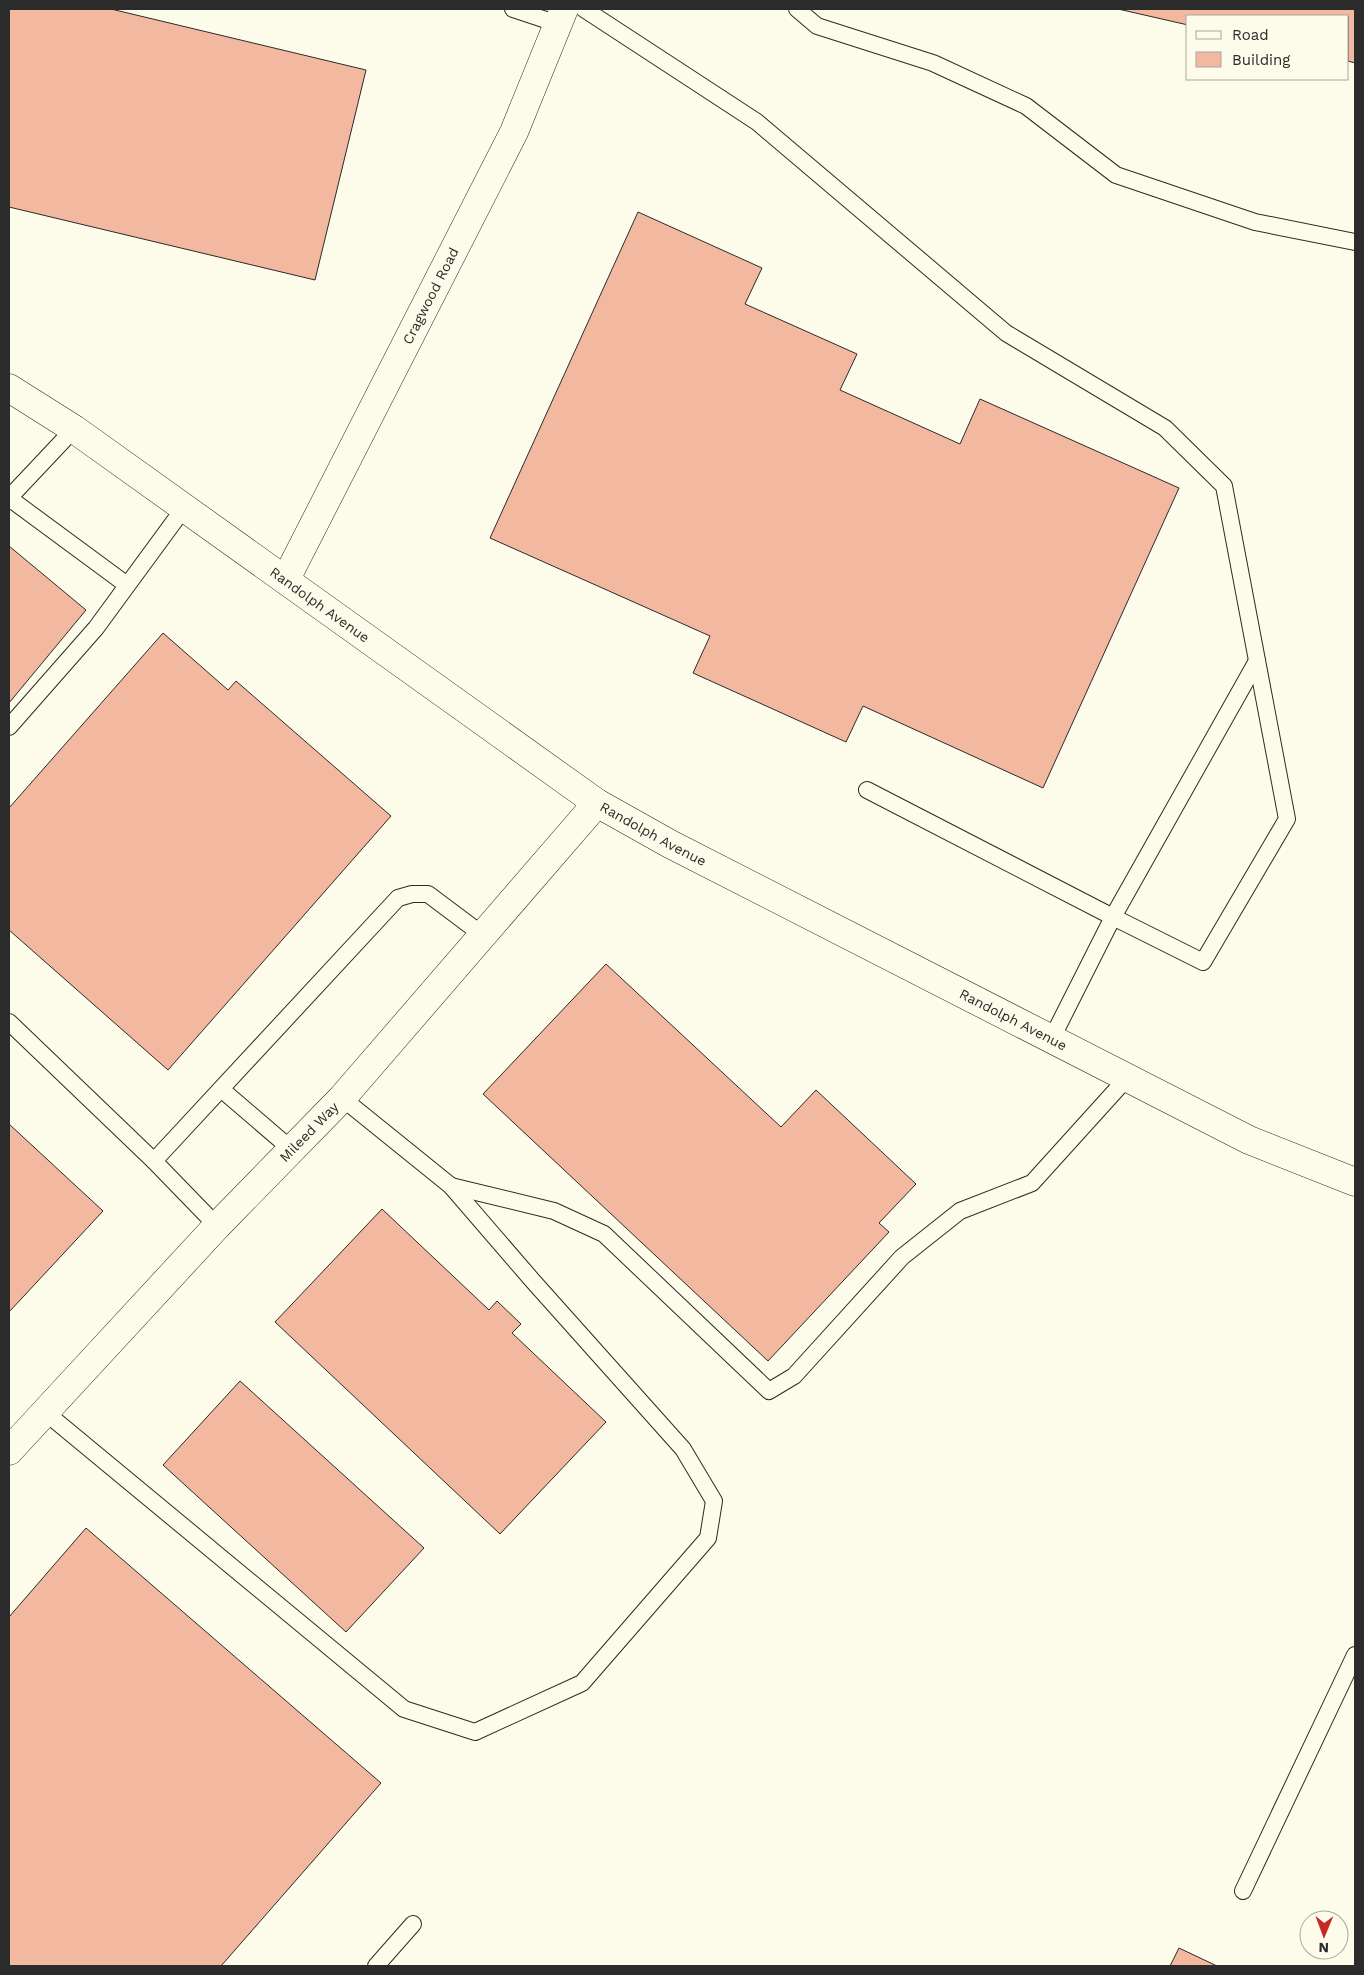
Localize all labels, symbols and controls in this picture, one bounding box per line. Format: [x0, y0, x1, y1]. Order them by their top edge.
legend [1186, 15, 1349, 80]
text: Road [1232, 26, 1269, 44]
text: Building [1232, 51, 1290, 69]
street label: Cragwood Road [399, 245, 462, 347]
street label: Randolph Avenue [267, 564, 373, 646]
street label: Randolph Avenue [597, 798, 709, 869]
street label: Randolph Avenue [957, 985, 1070, 1054]
street label: Mileed Way [276, 1098, 342, 1165]
north arrow [1299, 1910, 1349, 1960]
text: N [1318, 1940, 1329, 1956]

